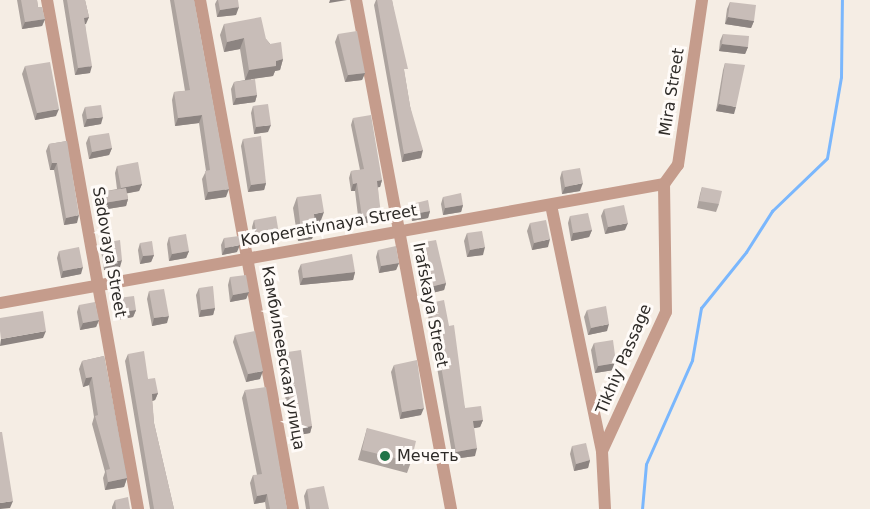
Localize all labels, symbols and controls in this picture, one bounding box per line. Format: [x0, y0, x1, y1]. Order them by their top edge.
street label: Mira Street [656, 47, 688, 137]
street label: Sadovaya Street [88, 185, 130, 319]
street label: Kooperativnaya Street [239, 201, 419, 251]
street label: Irafskaya Street [408, 241, 452, 369]
street label: Камбилеевская улица [257, 264, 309, 452]
street label: Tikhiy Passage [592, 301, 656, 417]
place label: Мечеть [397, 446, 459, 466]
marker: Мечеть [378, 449, 392, 463]

